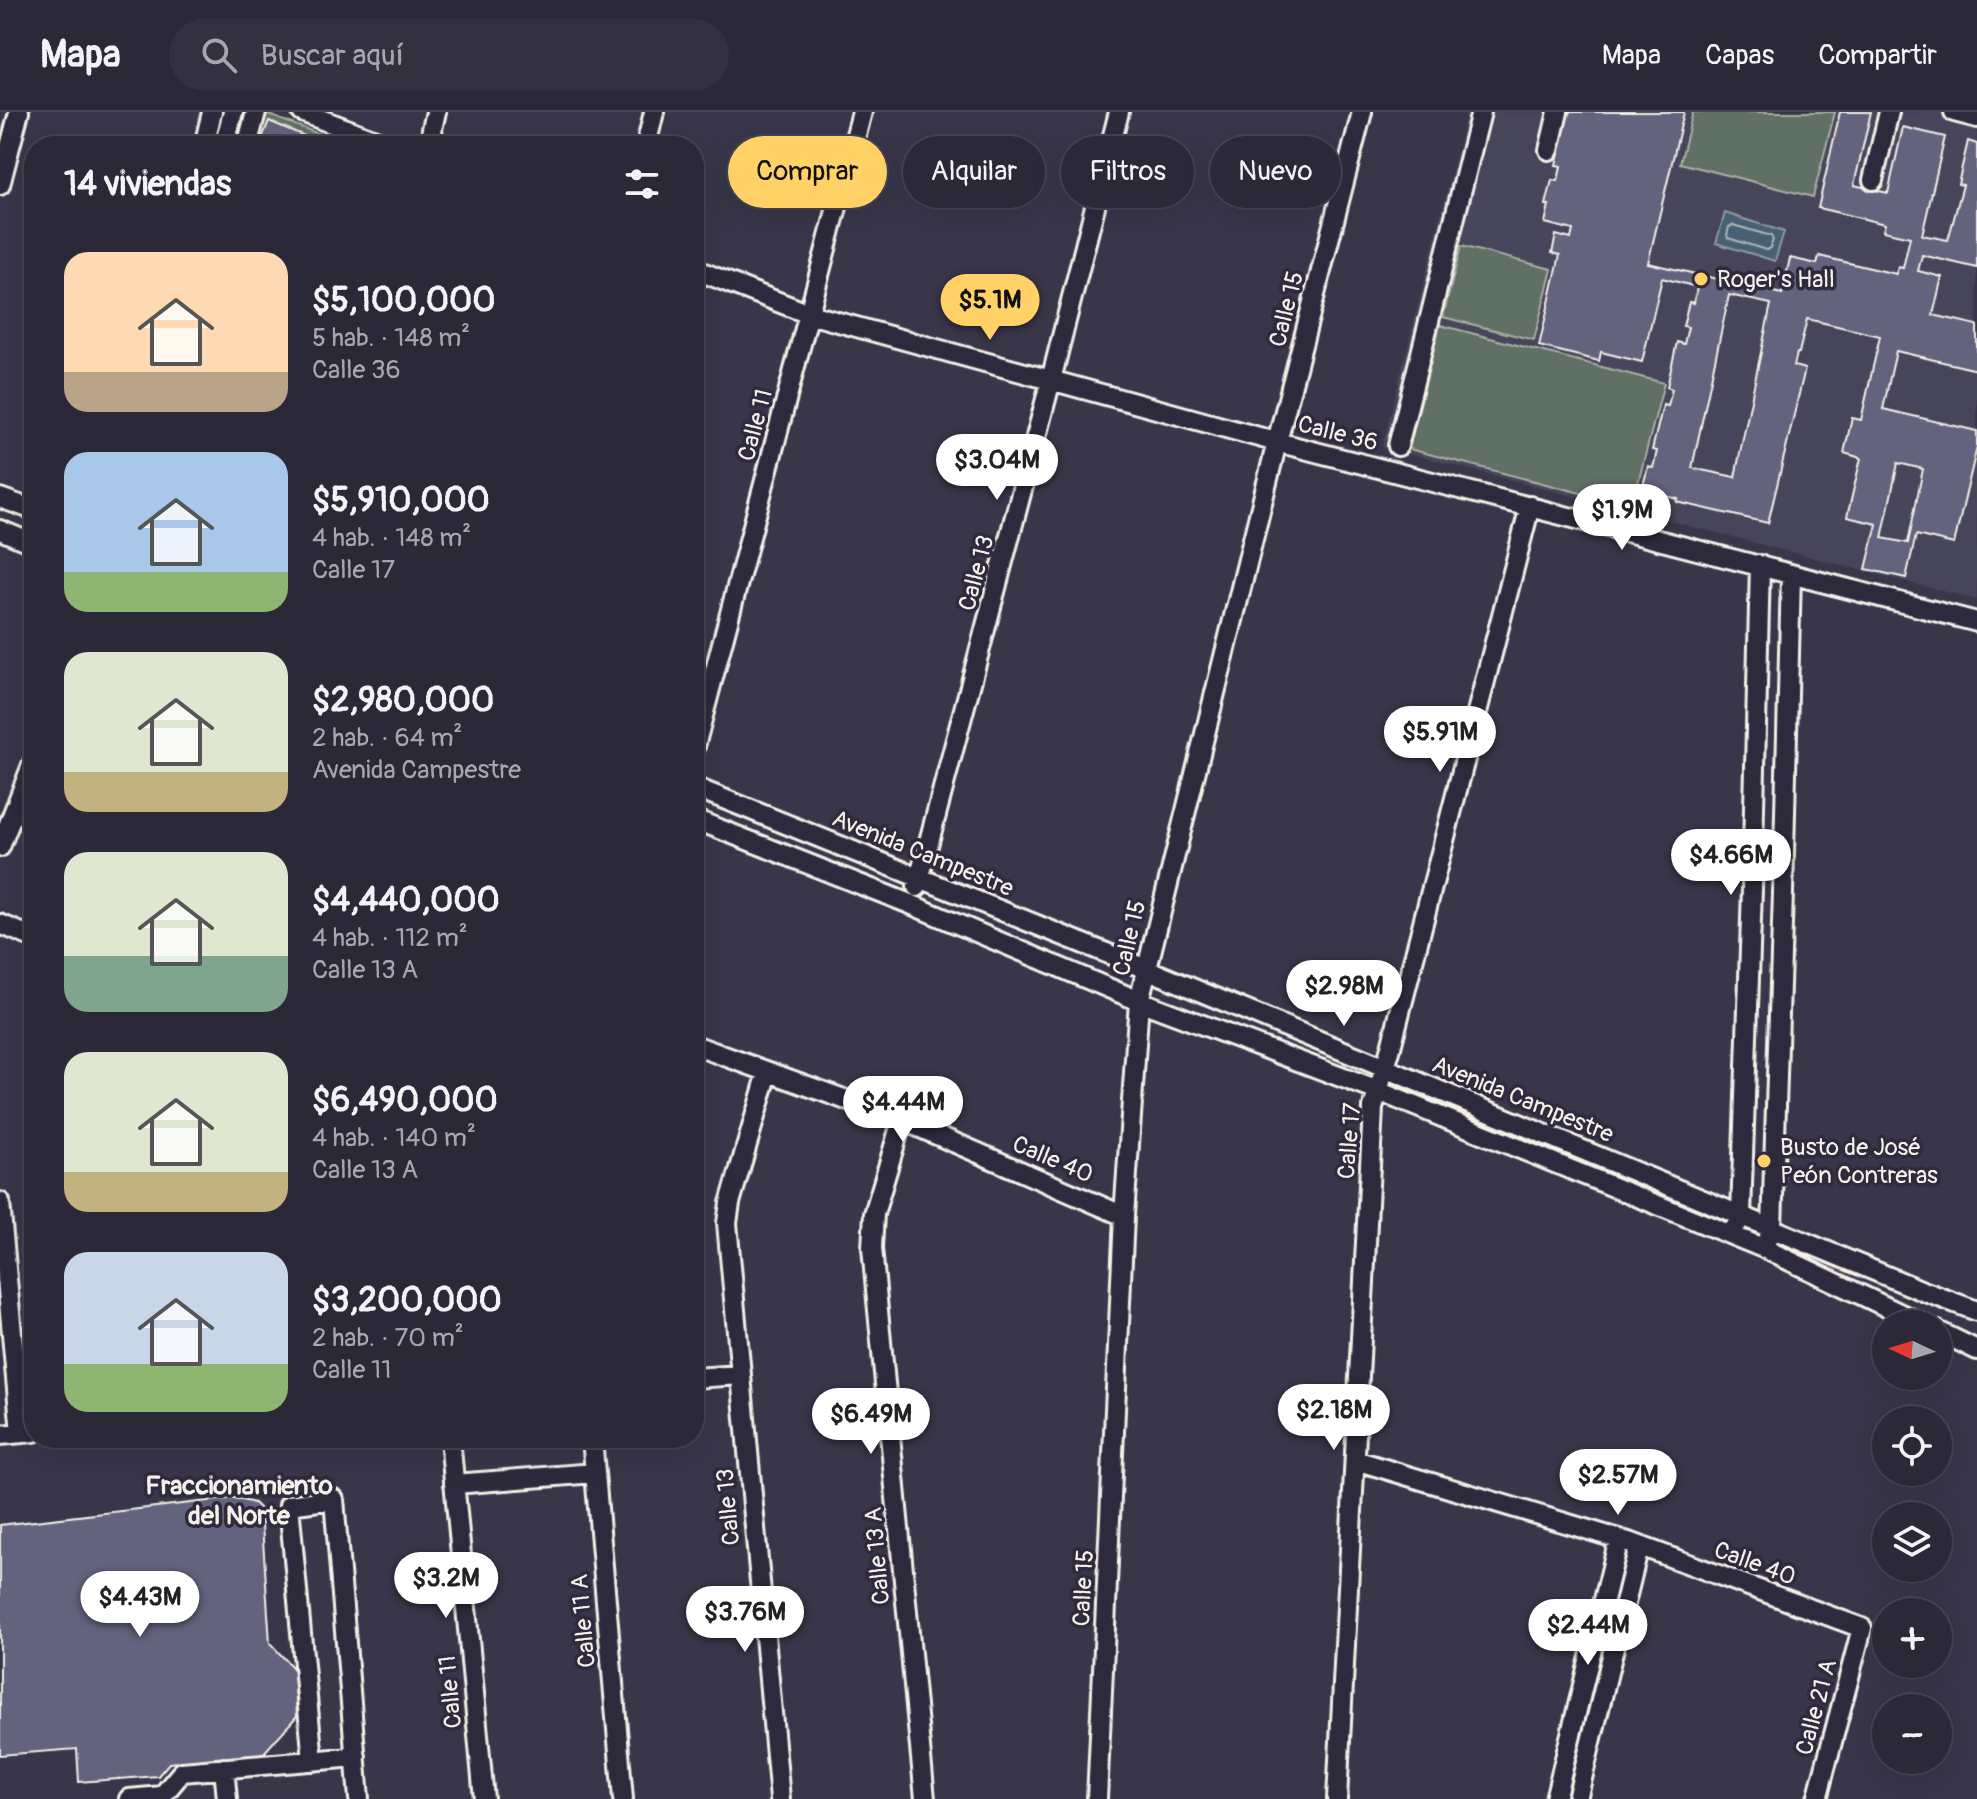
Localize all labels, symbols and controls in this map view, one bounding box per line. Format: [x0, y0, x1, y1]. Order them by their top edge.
search box [169, 19, 729, 91]
text: Mapa [40, 31, 121, 79]
icon: search [197, 33, 241, 77]
text: Buscar aquí [261, 37, 404, 74]
text: Mapa [1602, 38, 1661, 73]
text: Capas [1705, 38, 1774, 73]
text: Compartir [1818, 38, 1937, 73]
chip: Comprar [728, 136, 887, 208]
chip: Alquilar [903, 136, 1045, 208]
chip: Filtros [1061, 136, 1194, 208]
chip: Nuevo [1210, 136, 1341, 208]
icon: filters [620, 162, 664, 206]
text: 14 viviendas [64, 163, 231, 206]
place label: Roger's Hall [1717, 265, 1835, 294]
street label: Calle 15 [1263, 268, 1310, 350]
marker: Roger's Hall [1692, 270, 1710, 288]
pin: $5.1M [934, 274, 1046, 342]
text: $5,100,000 [312, 279, 496, 322]
icon: home [128, 284, 224, 380]
text: $5.1M [959, 284, 1021, 316]
text: 5 hab. · 148 m² [312, 322, 470, 354]
text: Calle 36 [312, 354, 401, 386]
street label: Calle 11 [732, 386, 779, 464]
street label: Calle 36 [1295, 410, 1381, 457]
pin: $3.04M [932, 434, 1062, 502]
text: $3.04M [954, 444, 1040, 476]
text: $5,910,000 [312, 479, 490, 522]
icon: home [128, 484, 224, 580]
pin: $1.9M [1566, 484, 1678, 552]
text: $1.9M [1591, 494, 1653, 526]
text: 4 hab. · 148 m² [312, 522, 471, 554]
street label: Calle 13 [952, 532, 1000, 614]
text: Calle 17 [312, 554, 395, 586]
text: $2,980,000 [312, 679, 494, 722]
icon: home [128, 684, 224, 780]
pin: $5.91M [1375, 706, 1505, 774]
text: $5.91M [1402, 716, 1478, 748]
text: 2 hab. · 64 m² [312, 722, 462, 754]
text: Avenida Campestre [312, 754, 521, 786]
street label: Avenida Campestre [828, 804, 1018, 903]
pin: $4.66M [1666, 829, 1796, 897]
text: $4.66M [1689, 839, 1773, 871]
text: $4,440,000 [312, 879, 500, 922]
icon: home [128, 884, 224, 980]
street label: Calle 15 [1107, 897, 1152, 979]
text: 4 hab. · 112 m² [312, 922, 468, 954]
text: Calle 13 A [312, 954, 418, 986]
pin: $2.98M [1279, 960, 1409, 1028]
text: $2.98M [1304, 970, 1384, 1002]
street label: Avenida Campestre [1428, 1050, 1618, 1149]
pin: $4.44M [838, 1076, 968, 1144]
text: $6,490,000 [312, 1079, 498, 1122]
icon: home [128, 1084, 224, 1180]
text: $4.44M [861, 1086, 945, 1118]
street label: Calle 17 [1332, 1101, 1367, 1180]
text: 4 hab. · 140 m² [312, 1122, 476, 1154]
street label: Calle 40 [1008, 1130, 1097, 1189]
place label: Busto de José Peón Contreras [1780, 1133, 1938, 1190]
marker: Busto de José Peón Contreras [1755, 1152, 1773, 1170]
text: Calle 13 A [312, 1154, 418, 1186]
text: $3,200,000 [312, 1279, 502, 1322]
icon: home [128, 1284, 224, 1380]
north arrow [1872, 1310, 1952, 1390]
map controls [1872, 1310, 1952, 1774]
text: 2 hab. · 70 m² [312, 1322, 464, 1354]
text: Calle 11 [312, 1354, 391, 1386]
pin: $2.18M [1269, 1384, 1399, 1452]
pin: $6.49M [806, 1388, 936, 1456]
text: $2.18M [1296, 1394, 1372, 1426]
text: $6.49M [830, 1398, 912, 1430]
button: locate [1872, 1406, 1952, 1486]
pin: $2.57M [1553, 1449, 1683, 1517]
text: $2.57M [1578, 1459, 1658, 1491]
street label: Calle 13 [711, 1467, 746, 1547]
district label: Fraccionamiento del Norte [145, 1470, 333, 1532]
button: layers [1872, 1502, 1952, 1582]
street label: Calle 13 A [859, 1506, 896, 1606]
street label: Calle 40 [1710, 1535, 1800, 1592]
street label: Calle 15 [1067, 1549, 1100, 1627]
pin: $3.2M [390, 1552, 502, 1620]
text: $3.2M [412, 1562, 480, 1594]
pin: $4.43M [75, 1571, 205, 1639]
street label: Calle 11 A [565, 1573, 602, 1669]
text: $4.43M [98, 1581, 182, 1613]
pin: $3.76M [680, 1586, 810, 1654]
text: $3.76M [704, 1596, 786, 1628]
button: + [1872, 1598, 1952, 1678]
pin: $2.44M [1523, 1599, 1653, 1667]
text: $2.44M [1546, 1609, 1630, 1641]
street label: Calle 11 [433, 1654, 468, 1730]
street label: Calle 21 A [1790, 1656, 1843, 1758]
button: − [1872, 1694, 1952, 1774]

